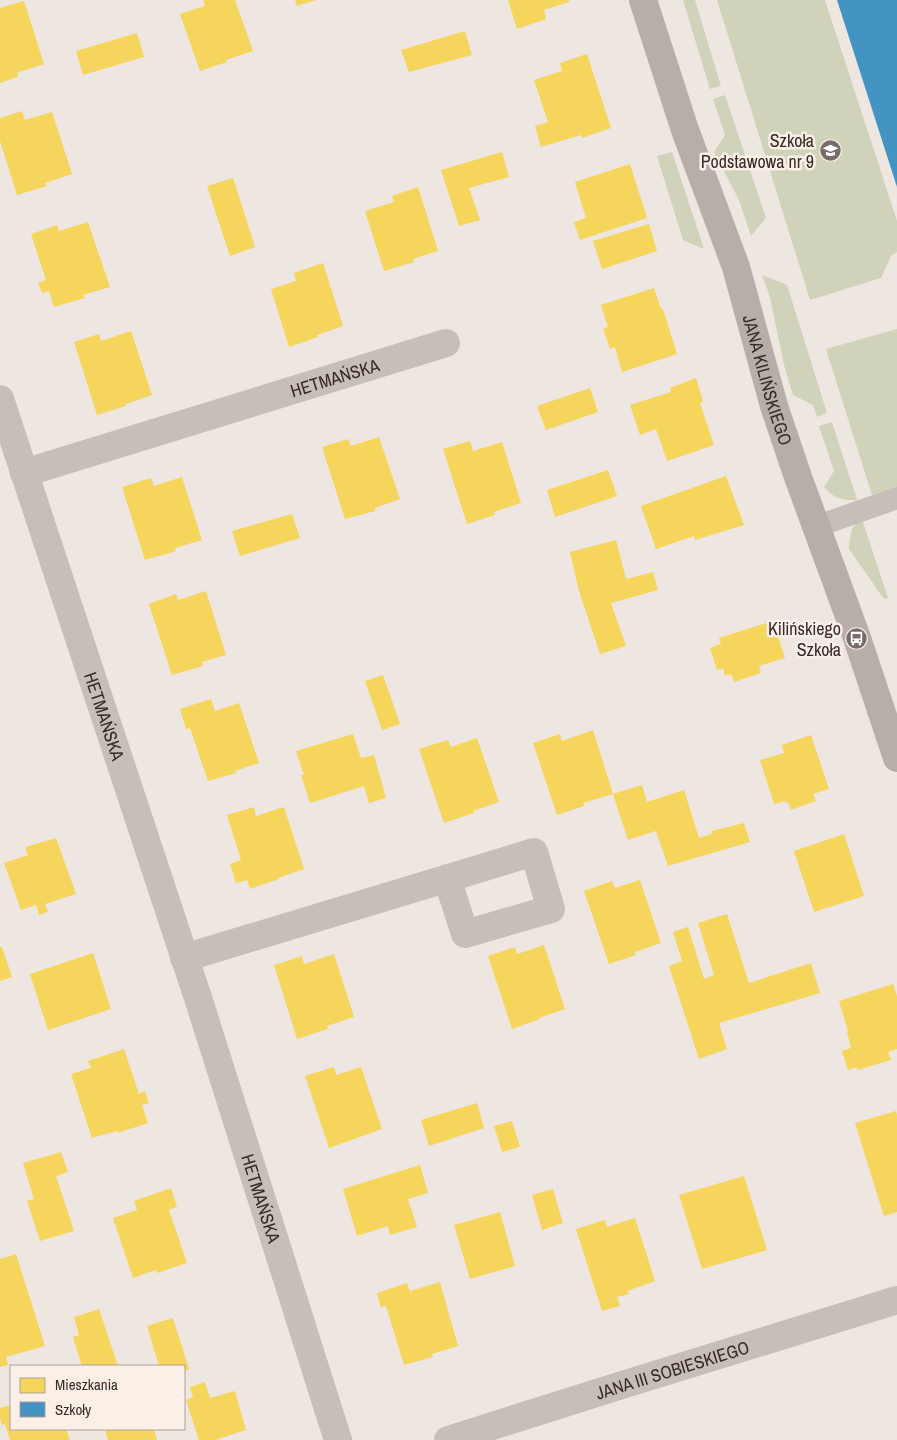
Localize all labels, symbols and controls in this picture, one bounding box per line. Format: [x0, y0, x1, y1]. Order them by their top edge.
place label: Szkoła Podstawowa nr 9 [701, 128, 814, 174]
school or university icon: Szkoła Podstawowa nr 9 [818, 138, 842, 162]
street label: JANA KILIŃSKIEGO [737, 312, 799, 448]
street label: HETMAŃSKA [287, 352, 382, 403]
place label: Kilińskiego Szkoła [768, 616, 841, 662]
bus stop icon: Kilińskiego Szkoła [845, 626, 869, 650]
street label: HETMAŃSKA [79, 669, 131, 764]
street label: HETMAŃSKA [236, 1151, 287, 1246]
street label: JANA III SOBIESKIEGO [592, 1334, 752, 1405]
legend [10, 1365, 185, 1430]
text: Mieszkania [55, 1374, 118, 1395]
text: Szkoły [55, 1399, 92, 1420]

